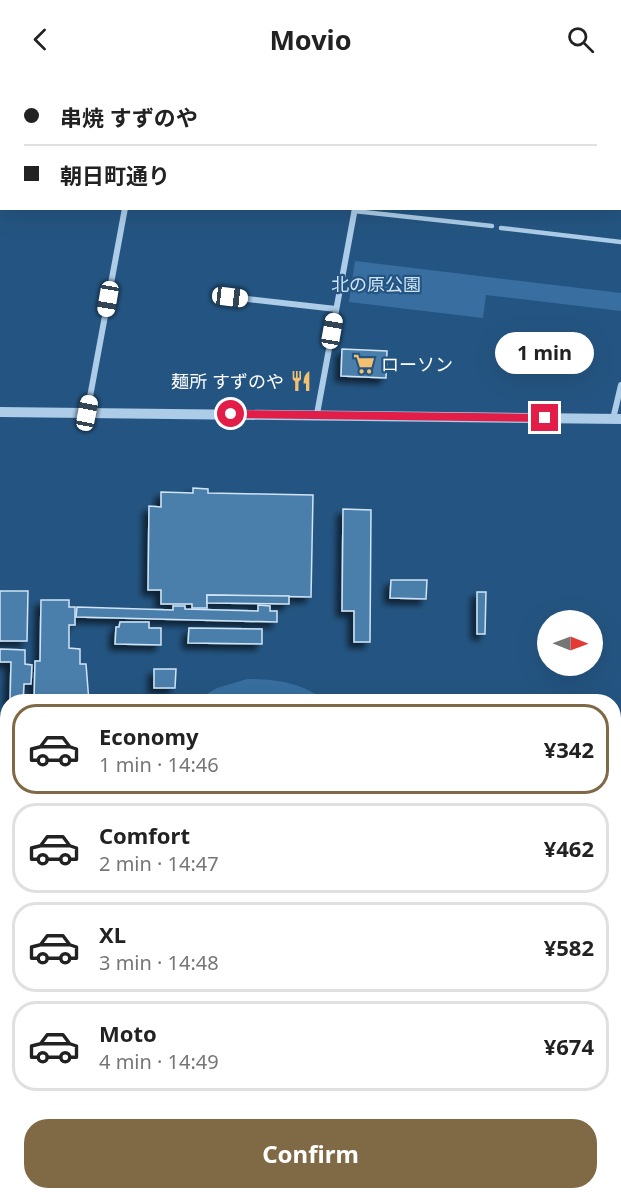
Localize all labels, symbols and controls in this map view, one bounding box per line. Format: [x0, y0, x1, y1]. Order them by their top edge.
text: Movio [269, 21, 352, 58]
icon: back [24, 23, 57, 56]
icon: search [564, 23, 597, 56]
text: 串焼 すずのや [60, 102, 198, 132]
text: 朝日町通り [60, 160, 170, 190]
park label: 北の原公園 [331, 272, 421, 296]
car [96, 280, 120, 318]
car [211, 286, 249, 308]
car [320, 312, 344, 350]
callout: 1 min [496, 331, 594, 373]
text: 1 min [517, 339, 572, 366]
supermarket icon: ローソン [352, 352, 376, 376]
place label: ローソン [381, 352, 453, 376]
place label: 麺所 すずのや [171, 369, 284, 393]
restaurant icon: 麺所 すずのや [289, 369, 313, 393]
car [75, 394, 99, 432]
route start [217, 400, 244, 427]
route end [531, 404, 558, 431]
north arrow [537, 610, 603, 676]
map controls [537, 610, 603, 676]
text: Economy [99, 721, 198, 751]
icon: car [27, 722, 81, 776]
text: ¥342 [544, 734, 594, 764]
text: 1 min · 14:46 [99, 751, 219, 778]
text: Comfort [99, 820, 190, 850]
icon: car [27, 821, 81, 875]
text: ¥462 [544, 833, 594, 863]
text: 2 min · 14:47 [99, 850, 219, 877]
text: XL [99, 919, 126, 949]
icon: car [27, 920, 81, 974]
text: ¥582 [544, 932, 594, 962]
text: 3 min · 14:48 [99, 949, 219, 976]
text: Moto [99, 1018, 157, 1048]
icon: car [27, 1019, 81, 1073]
text: ¥674 [544, 1031, 594, 1061]
text: 4 min · 14:49 [99, 1048, 219, 1075]
button: Confirm [24, 1119, 597, 1188]

